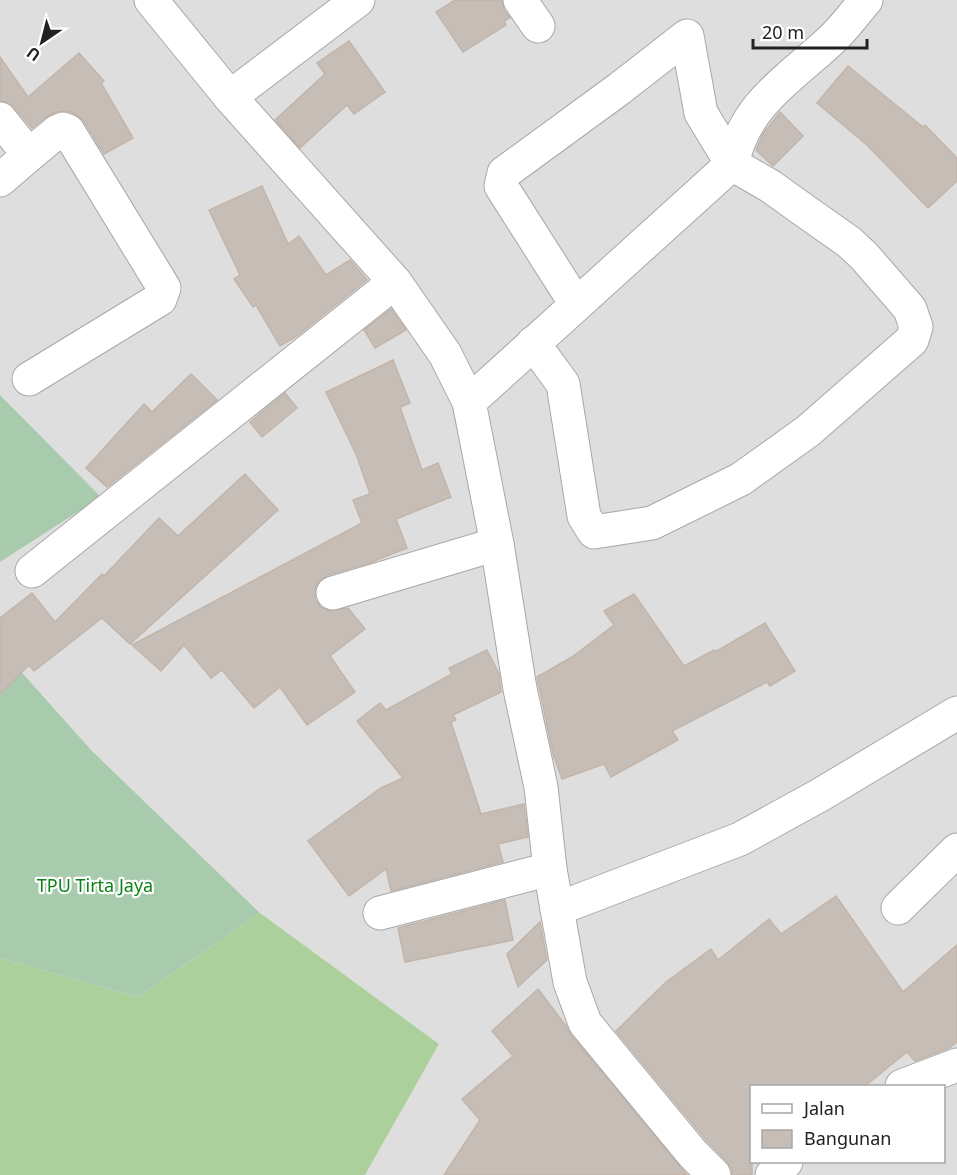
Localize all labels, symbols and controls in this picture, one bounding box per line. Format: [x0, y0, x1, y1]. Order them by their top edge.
north arrow [12, 12, 72, 72]
scale bar [753, 12, 867, 50]
text: 20 m [762, 20, 804, 44]
text: U [22, 42, 45, 67]
park label: TPU Tirta Jaya [37, 873, 153, 897]
legend [750, 1085, 945, 1163]
text: Jalan [802, 1096, 845, 1120]
text: Bangunan [804, 1126, 891, 1150]

